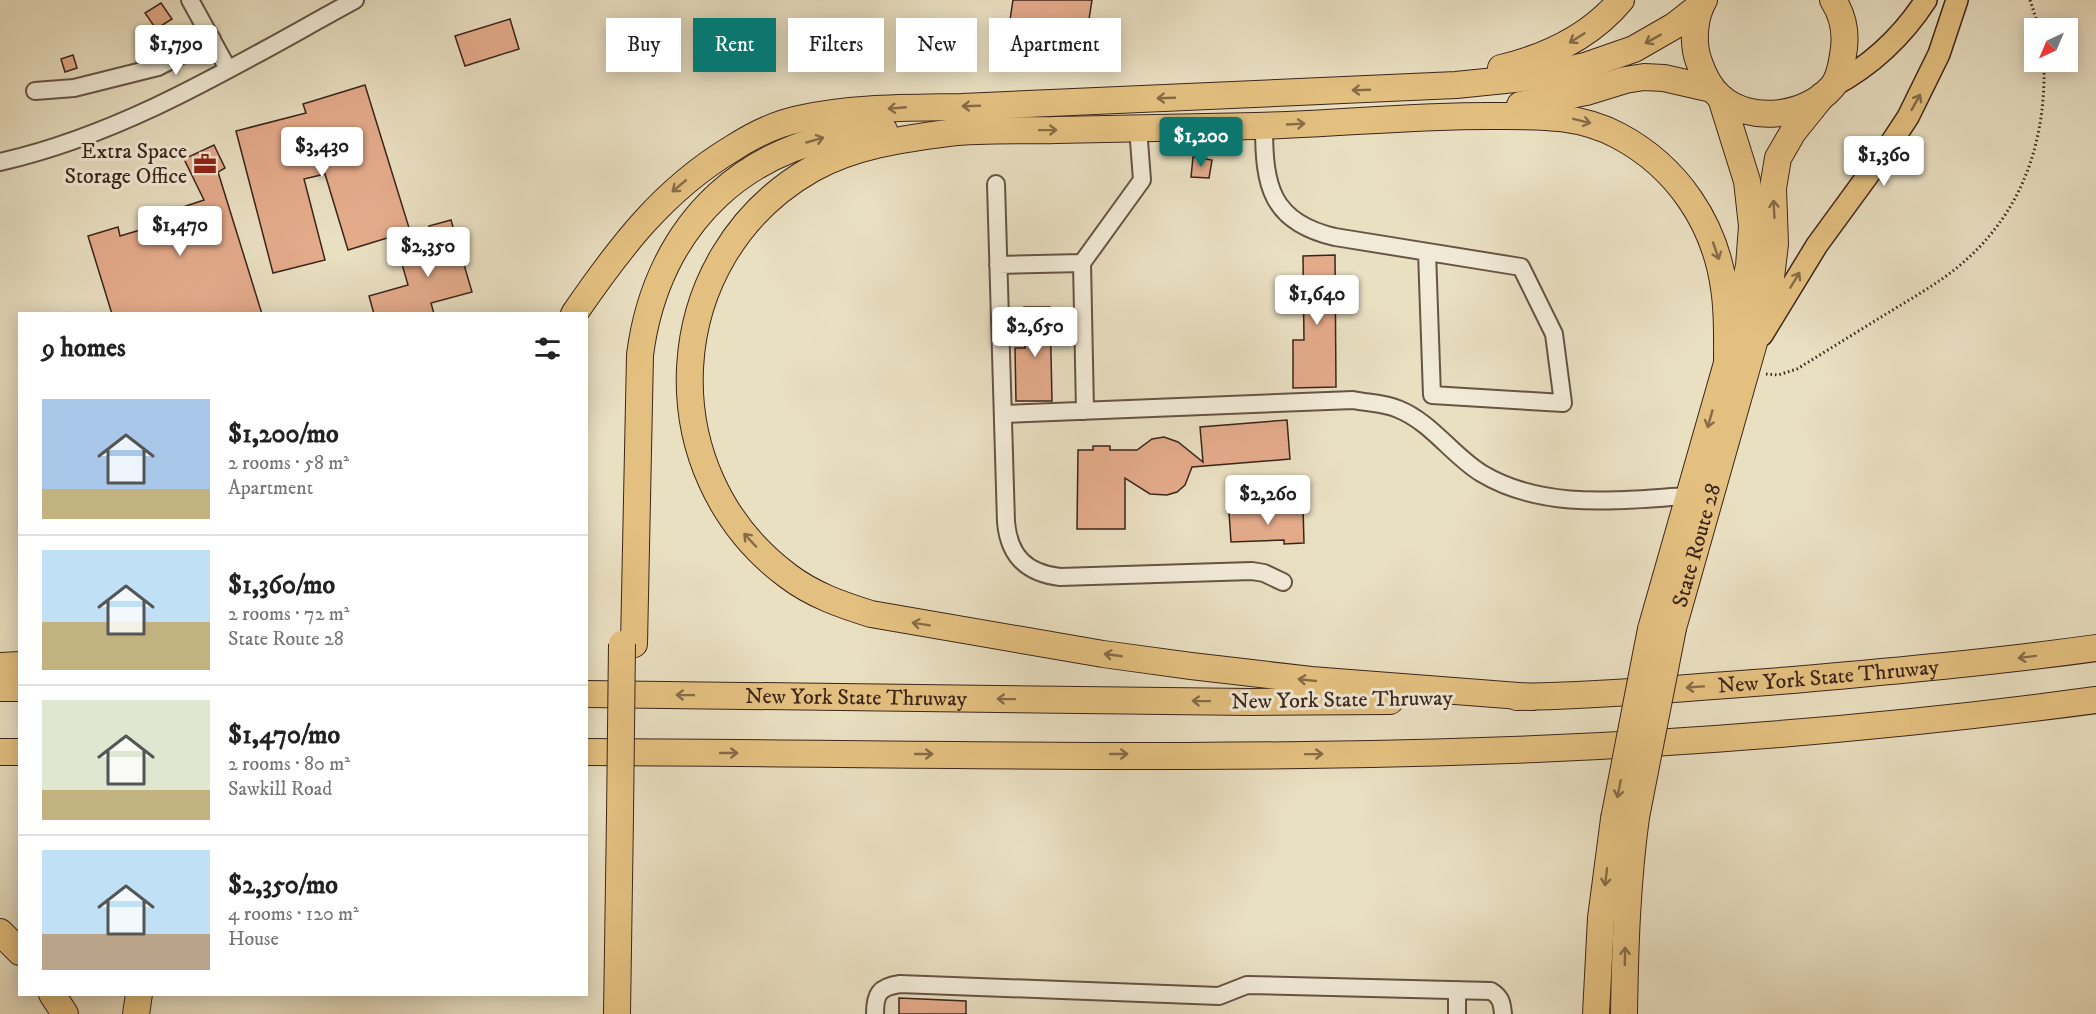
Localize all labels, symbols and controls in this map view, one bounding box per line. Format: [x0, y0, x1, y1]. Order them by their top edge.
chip: Buy [606, 18, 681, 72]
chip: Rent [693, 18, 776, 72]
chip: Filters [788, 18, 884, 72]
chip: New [896, 18, 977, 72]
chip: Apartment [989, 18, 1121, 72]
north arrow [2024, 18, 2078, 72]
map controls [2024, 18, 2078, 72]
pin: $1,790 [127, 25, 225, 76]
text: $1,790 [149, 32, 203, 57]
one-way arrow [1569, 32, 1586, 44]
one-way arrow [1645, 33, 1662, 45]
one-way arrow [1351, 84, 1371, 95]
one-way arrow [1156, 93, 1176, 104]
one-way arrow [1910, 94, 1922, 111]
one-way arrow [961, 101, 981, 112]
one-way arrow [888, 102, 908, 113]
one-way arrow [1572, 116, 1591, 128]
pin: $1,200 [1152, 117, 1250, 168]
one-way arrow [1286, 118, 1305, 129]
text: $1,200 [1174, 124, 1229, 149]
one-way arrow [1038, 125, 1058, 136]
pin: $3,430 [273, 127, 371, 178]
text: $3,430 [295, 134, 349, 159]
one-way arrow [805, 134, 824, 145]
pin: $1,360 [1835, 136, 1933, 187]
place label: Extra Space Storage Office [64, 138, 187, 190]
text: $1,360 [1858, 143, 1910, 168]
office icon: Extra Space Storage Office [192, 151, 218, 177]
one-way arrow [671, 180, 687, 193]
one-way arrow [1768, 199, 1779, 219]
pin: $1,470 [131, 206, 229, 257]
text: $1,470 [152, 213, 208, 238]
pin: $2,350 [379, 227, 477, 278]
text: $2,350 [401, 234, 455, 259]
one-way arrow [1711, 241, 1722, 260]
one-way arrow [1789, 272, 1801, 289]
pin: $1,640 [1268, 275, 1366, 326]
text: $1,640 [1289, 282, 1345, 307]
pin: $2,650 [986, 307, 1084, 358]
text: $2,650 [1006, 314, 1064, 339]
text: 9 homes [42, 332, 126, 365]
icon: filters [531, 332, 564, 365]
one-way arrow [1704, 409, 1715, 428]
text: $1,200/mo [228, 418, 339, 451]
icon: home [90, 423, 162, 495]
text: 2 rooms · 58 m² [228, 451, 349, 476]
pin: $2,260 [1219, 475, 1317, 526]
text: Apartment [228, 476, 313, 501]
street label: State Route 28 [1666, 480, 1727, 610]
text: $2,260 [1239, 482, 1297, 507]
one-way arrow [743, 533, 757, 548]
text: $1,360/mo [228, 569, 335, 602]
icon: home [90, 574, 162, 646]
text: 2 rooms · 72 m² [228, 602, 350, 627]
one-way arrow [911, 618, 931, 629]
text: State Route 28 [228, 627, 344, 652]
one-way arrow [1104, 650, 1124, 661]
one-way arrow [2017, 651, 2037, 662]
street label: New York State Thruway [1717, 653, 1941, 699]
one-way arrow [1297, 674, 1317, 685]
street label: New York State Thruway [745, 682, 968, 712]
one-way arrow [1685, 682, 1705, 693]
street label: New York State Thruway [1231, 685, 1454, 715]
one-way arrow [676, 689, 696, 701]
one-way arrow [997, 693, 1017, 705]
one-way arrow [1192, 695, 1212, 707]
text: $1,470/mo [228, 719, 340, 752]
icon: home [90, 724, 162, 796]
one-way arrow [718, 747, 738, 759]
one-way arrow [913, 748, 933, 759]
one-way arrow [1108, 748, 1128, 760]
one-way arrow [1303, 748, 1323, 760]
text: 2 rooms · 80 m² [228, 752, 350, 777]
text: Sawkill Road [228, 777, 332, 802]
one-way arrow [1613, 779, 1624, 798]
one-way arrow [1600, 867, 1611, 887]
text: $2,350/mo [228, 869, 338, 902]
icon: home [90, 874, 162, 946]
text: 4 rooms · 120 m² [228, 902, 359, 927]
text: House [228, 927, 279, 952]
one-way arrow [1619, 946, 1631, 966]

